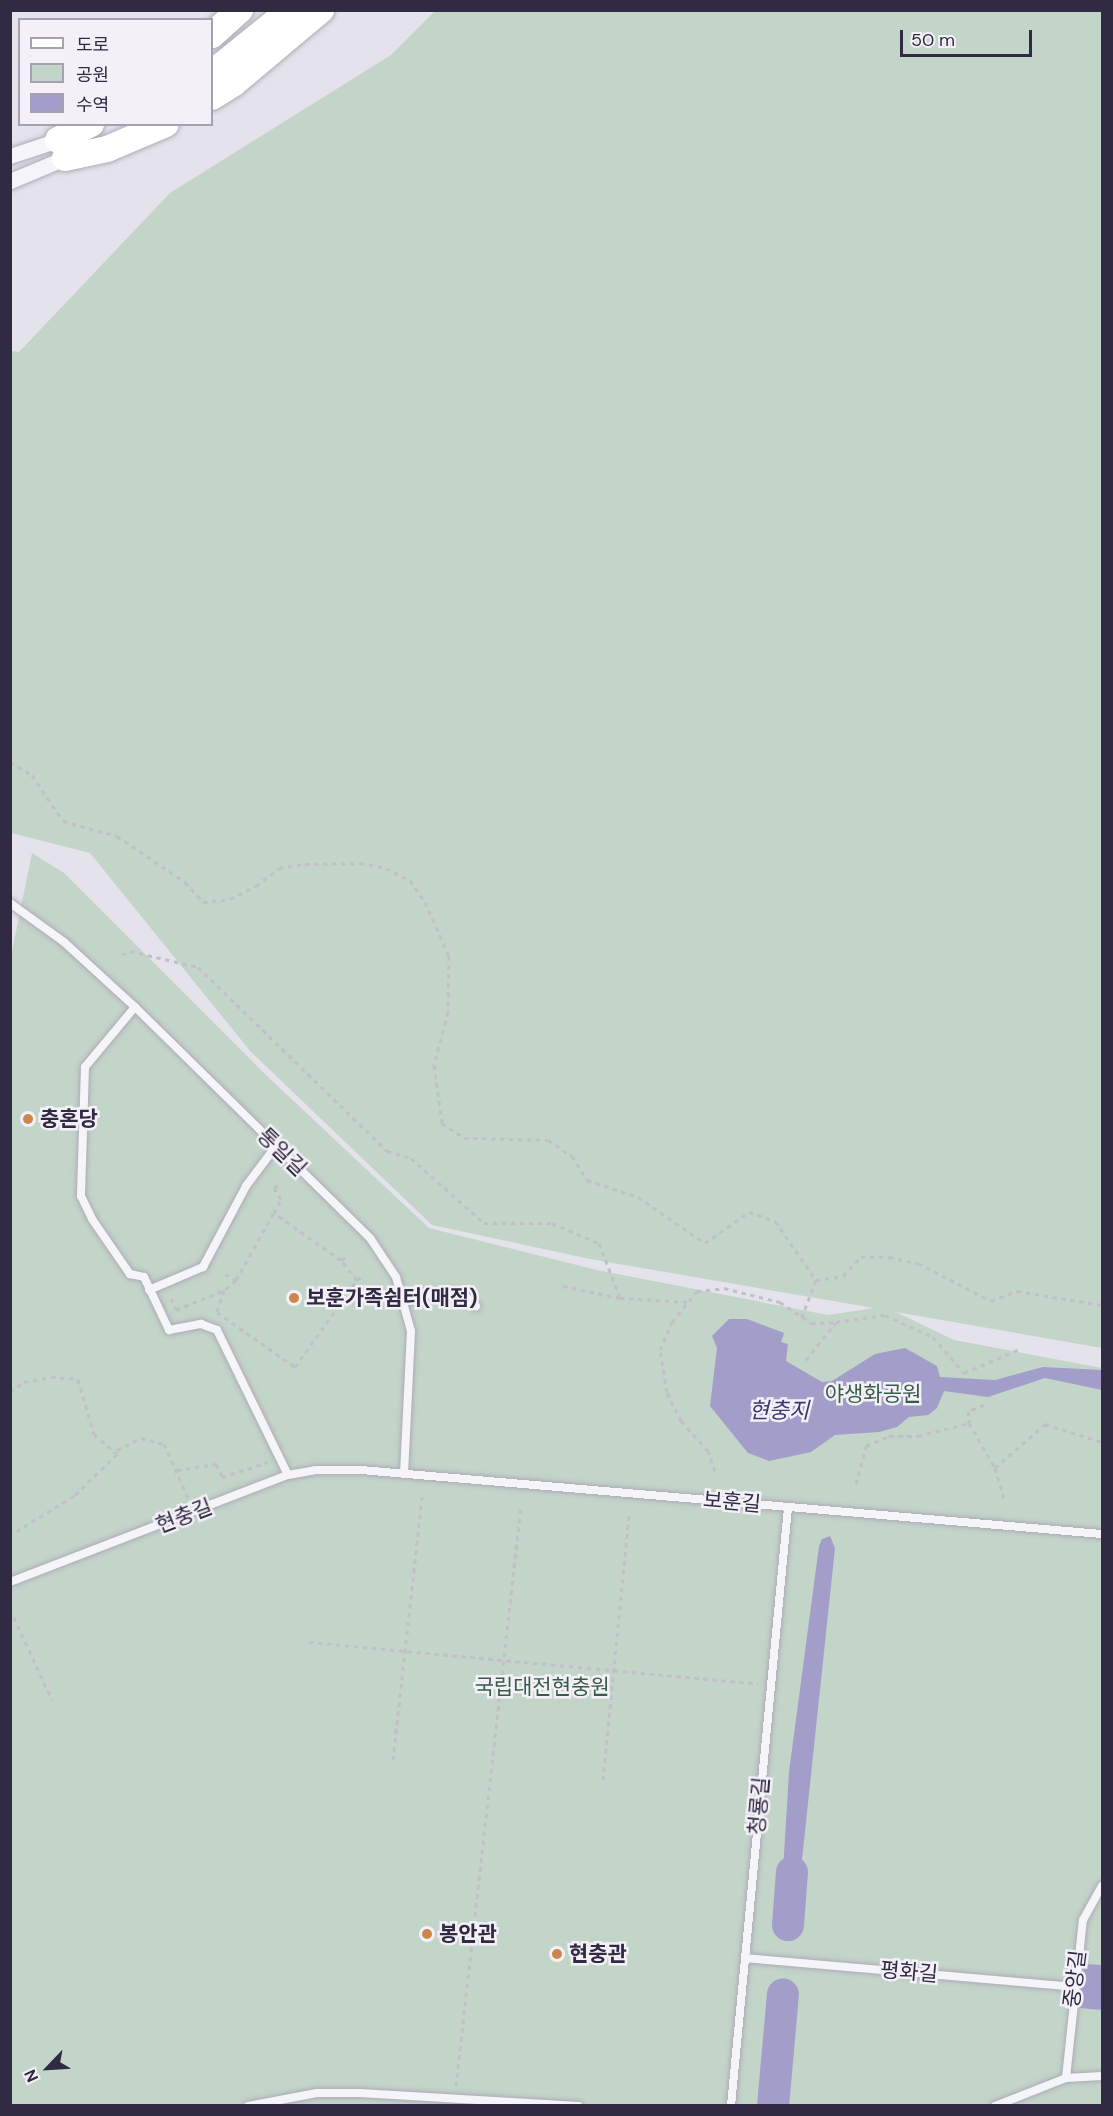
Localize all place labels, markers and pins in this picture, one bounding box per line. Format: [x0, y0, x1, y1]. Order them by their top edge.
place label: 충혼당 [40, 1106, 98, 1132]
marker: 충혼당 [21, 1112, 35, 1126]
place label: 보훈가족쉼터(매점) [306, 1285, 478, 1311]
marker: 보훈가족쉼터(매점) [287, 1291, 301, 1305]
place label: 봉안관 [439, 1921, 497, 1947]
marker: 봉안관 [420, 1927, 434, 1941]
place label: 현충관 [569, 1941, 627, 1967]
marker: 현충관 [550, 1947, 564, 1961]

